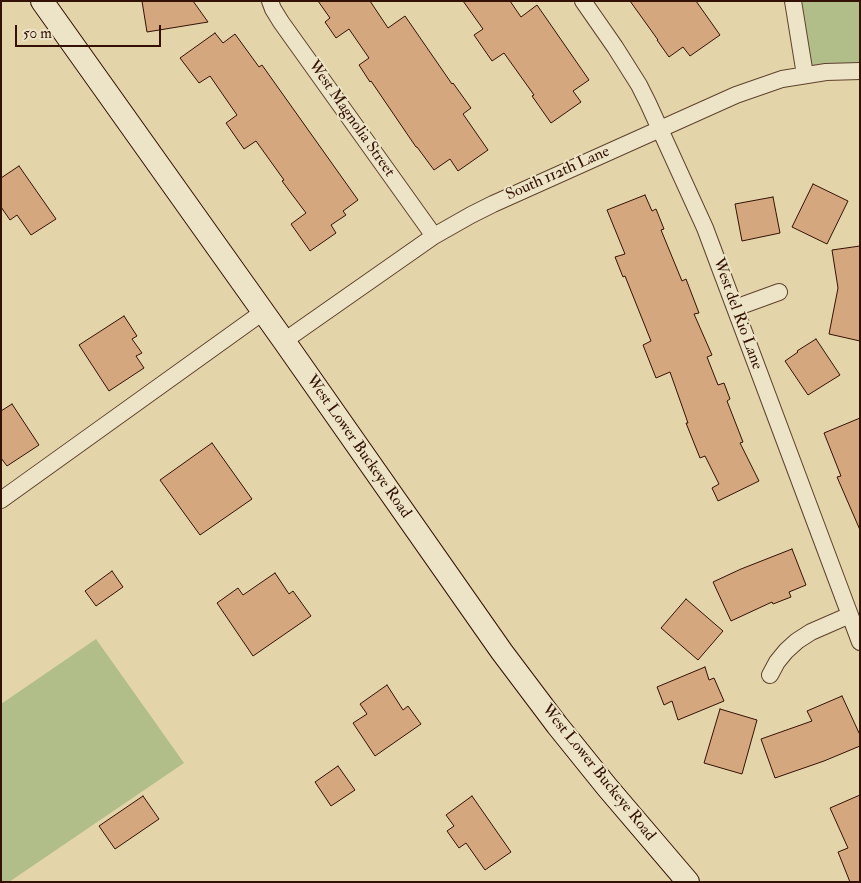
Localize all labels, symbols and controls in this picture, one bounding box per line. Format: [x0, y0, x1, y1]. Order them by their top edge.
scale bar [18, 15, 164, 47]
text: 50 m [23, 24, 52, 43]
street label: West Magnolia Street [304, 57, 398, 181]
street label: South 112th Lane [503, 143, 613, 205]
street label: West del Rio Lane [708, 256, 766, 372]
street label: West Lower Buckeye Road [301, 372, 415, 522]
street label: West Lower Buckeye Road [537, 701, 659, 845]

